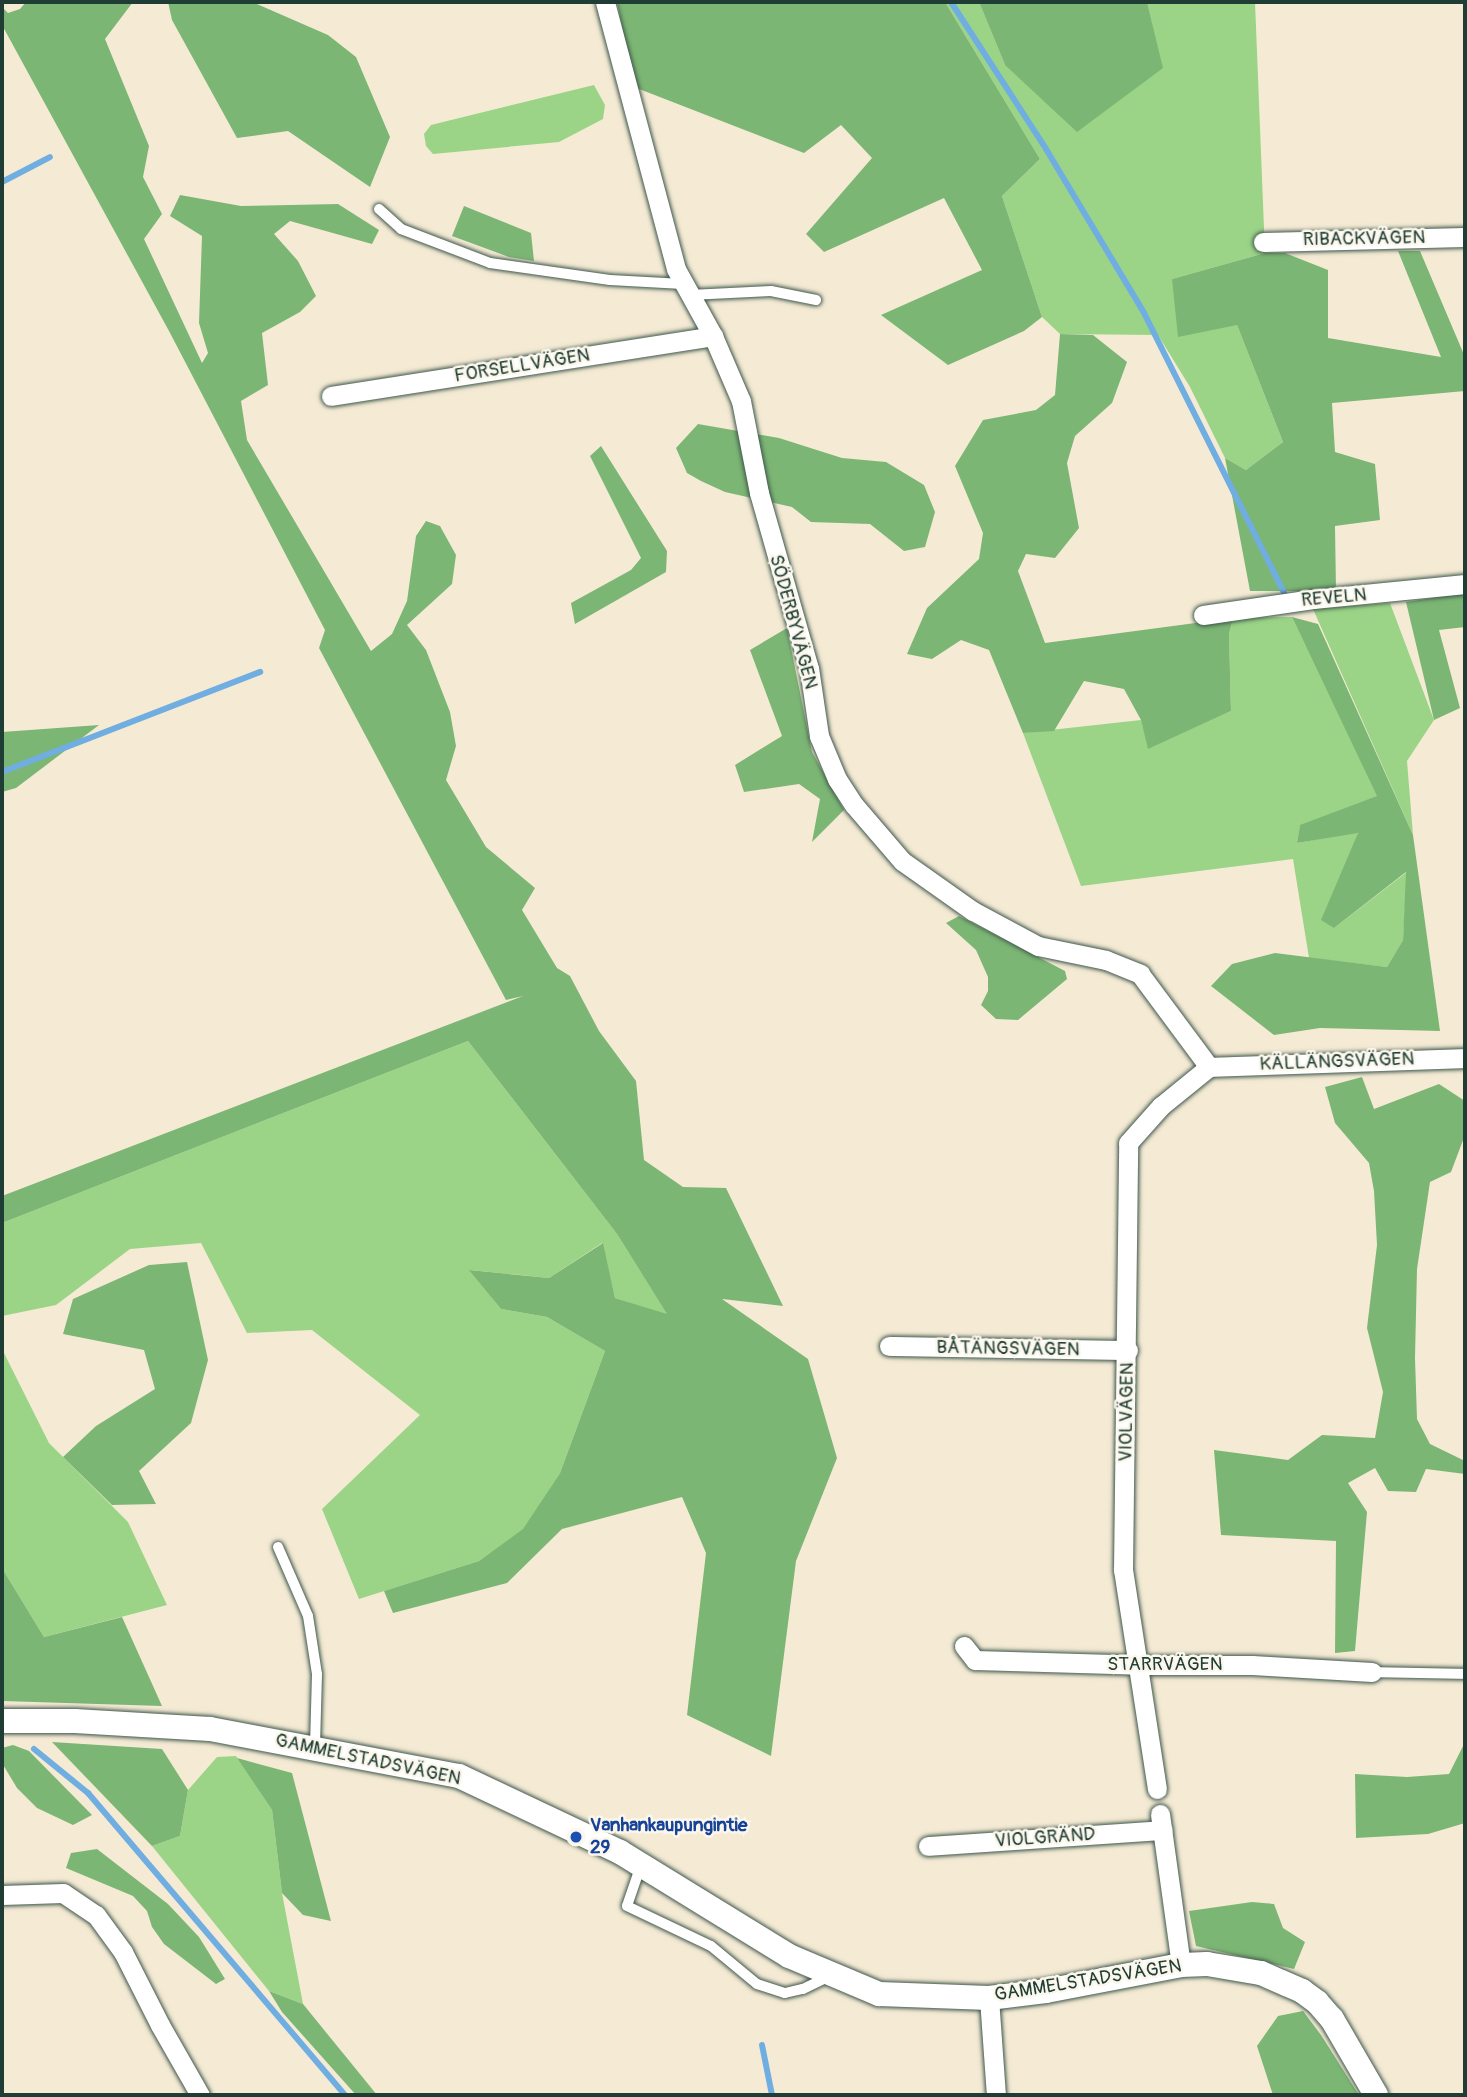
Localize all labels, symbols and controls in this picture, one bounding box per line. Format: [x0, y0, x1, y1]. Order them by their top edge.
street label: RIBACKVÄGEN [1303, 227, 1425, 251]
street label: FORSELLVÄGEN [453, 344, 591, 388]
street label: SÖDERBYVÄGEN [764, 552, 822, 692]
street label: REVELN [1300, 584, 1368, 612]
street label: KÄLLÄNGSVÄGEN [1259, 1048, 1415, 1076]
street label: BÅTÄNGSVÄGEN [936, 1336, 1080, 1362]
street label: VIOLVÄGEN [1115, 1362, 1139, 1462]
street label: STARRVÄGEN [1107, 1654, 1223, 1676]
street label: GAMMELSTADSVÄGEN [273, 1729, 463, 1791]
place label: Vanhankaupungintie 29 [590, 1815, 747, 1859]
street label: VIOLGRÄND [994, 1823, 1096, 1853]
marker: Vanhankaupungintie 29 [568, 1829, 584, 1845]
street label: GAMMELSTADSVÄGEN [993, 1955, 1183, 2007]

